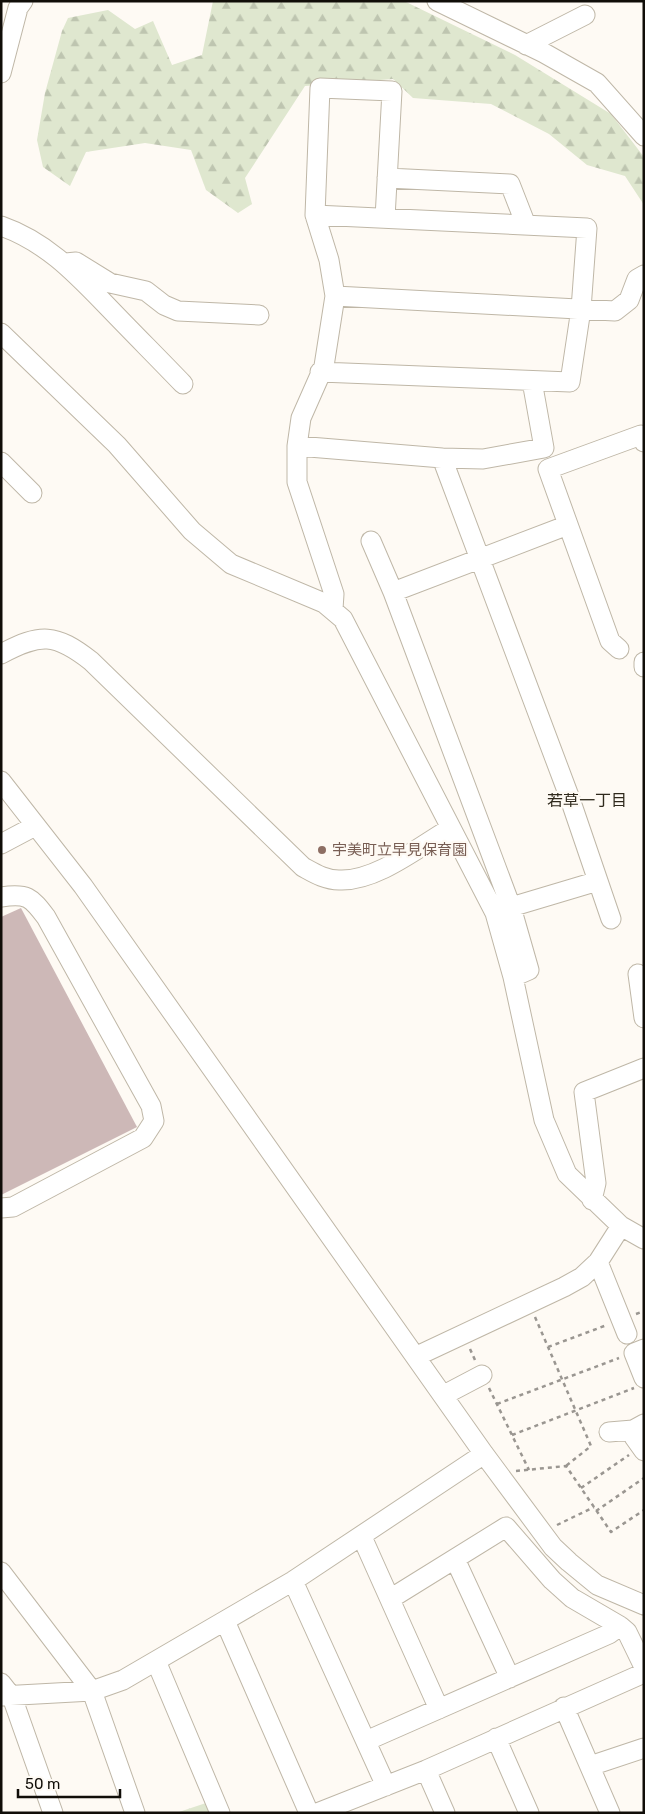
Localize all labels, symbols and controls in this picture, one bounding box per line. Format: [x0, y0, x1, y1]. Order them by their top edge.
district label: 若草一丁目 [547, 791, 627, 810]
place label: 宇美町立早見保育園 [332, 841, 467, 859]
marker: 宇美町立早見保育園 [316, 844, 328, 856]
scale bar [18, 1766, 120, 1798]
text: 50 m [25, 1775, 60, 1793]

